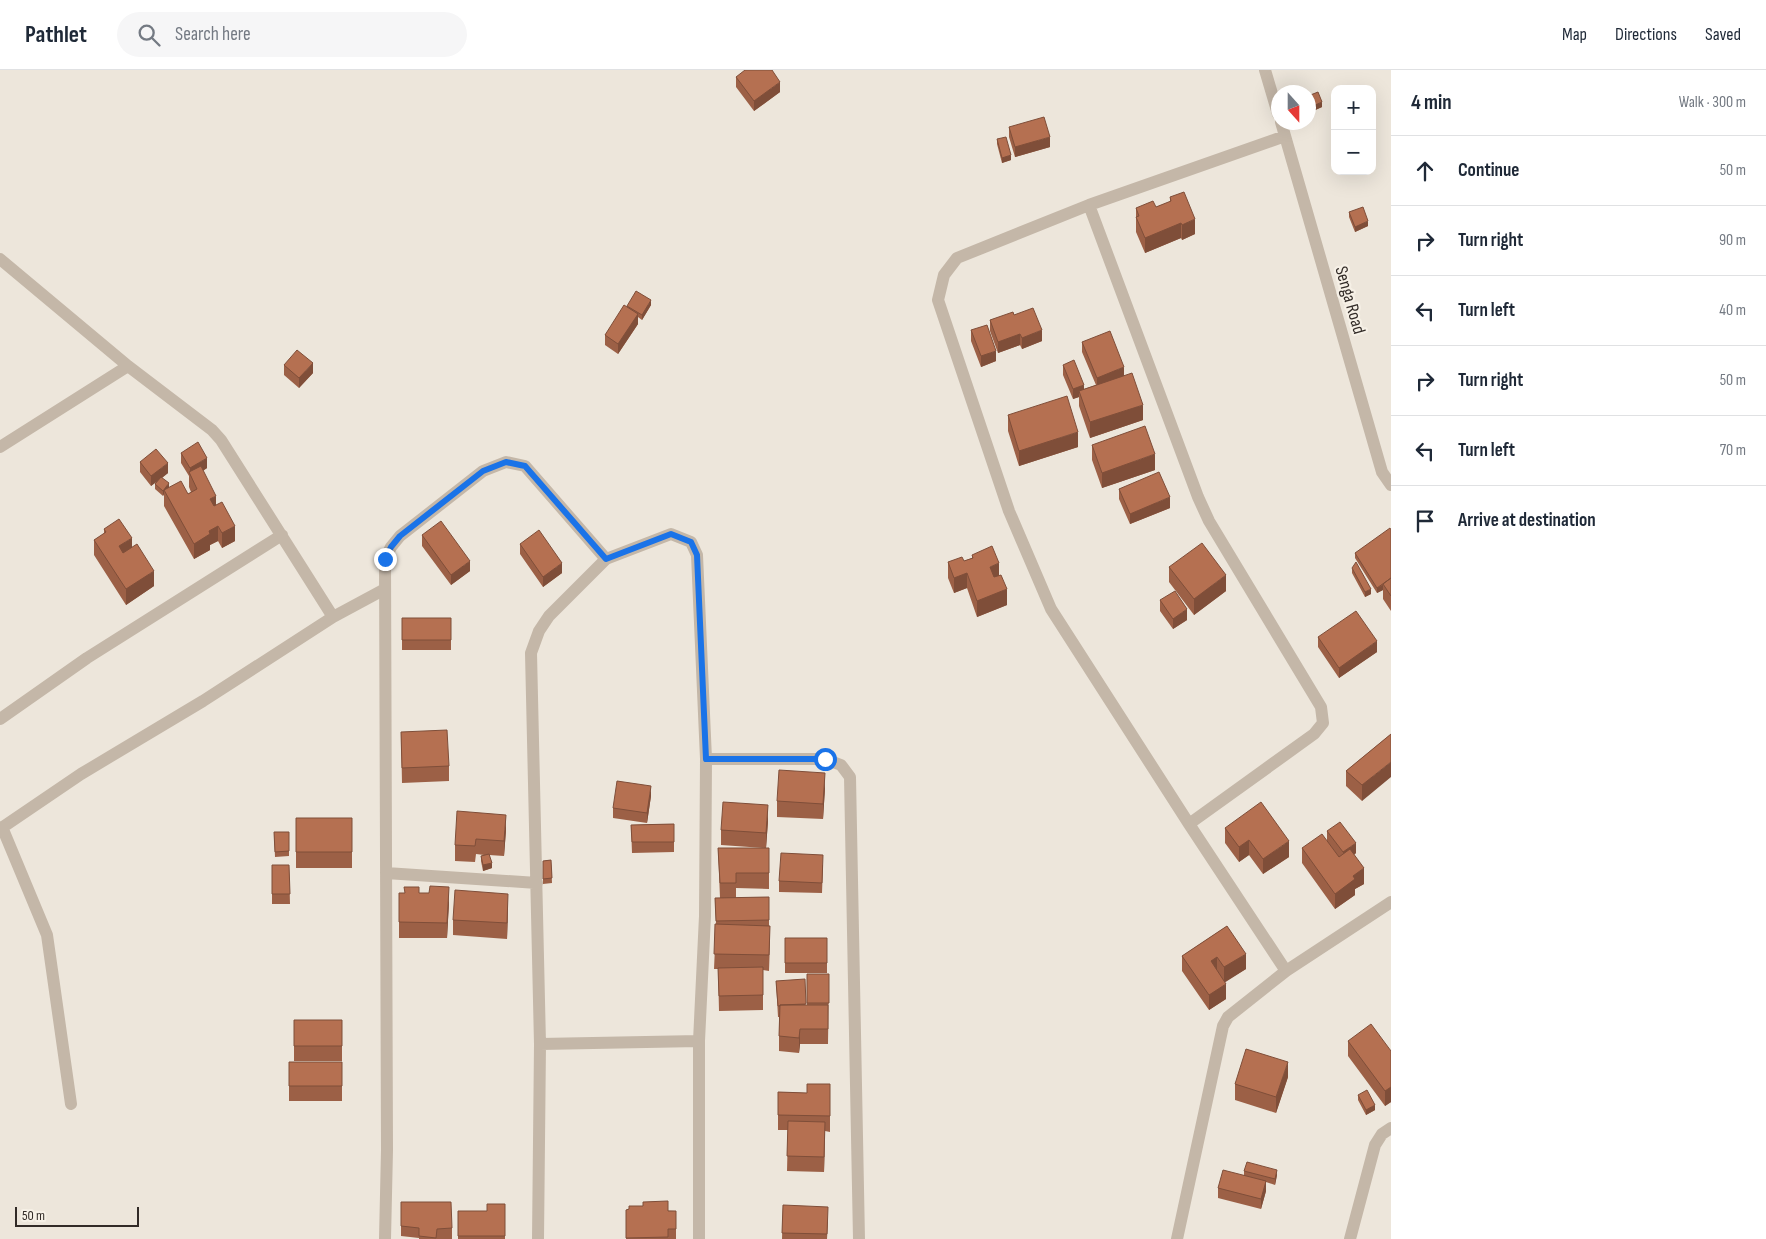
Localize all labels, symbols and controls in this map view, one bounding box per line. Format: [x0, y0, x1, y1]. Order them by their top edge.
search box [117, 12, 467, 57]
text: Pathlet [25, 20, 87, 49]
icon: search [135, 21, 163, 49]
text: Search here [175, 23, 251, 46]
text: Map [1562, 24, 1587, 45]
text: Directions [1615, 24, 1677, 45]
text: Saved [1705, 24, 1741, 45]
north arrow [1271, 85, 1316, 130]
map controls [1331, 85, 1376, 175]
button: + [1331, 85, 1376, 130]
text: 4 min [1411, 90, 1452, 115]
text: Walk · 300 m [1679, 93, 1746, 112]
button: − [1331, 130, 1376, 175]
icon: ahead [1411, 157, 1439, 185]
text: Continue [1458, 159, 1519, 182]
text: 50 m [1720, 161, 1746, 180]
icon: right [1411, 227, 1439, 255]
text: Turn right [1458, 229, 1523, 252]
text: 90 m [1719, 231, 1746, 250]
street label: Senga Road [1330, 264, 1370, 336]
icon: left [1411, 297, 1439, 325]
text: Turn left [1458, 299, 1515, 322]
text: 40 m [1719, 301, 1746, 320]
icon: right [1411, 367, 1439, 395]
text: Turn right [1458, 369, 1523, 392]
text: 50 m [1720, 371, 1746, 390]
icon: left [1411, 437, 1439, 465]
text: Turn left [1458, 439, 1515, 462]
text: 70 m [1720, 441, 1746, 460]
icon: arrive [1411, 507, 1439, 535]
text: Arrive at destination [1458, 509, 1596, 532]
route end [374, 548, 397, 571]
route start [814, 748, 837, 771]
scale bar [15, 1204, 139, 1227]
text: 50 m [22, 1207, 45, 1224]

